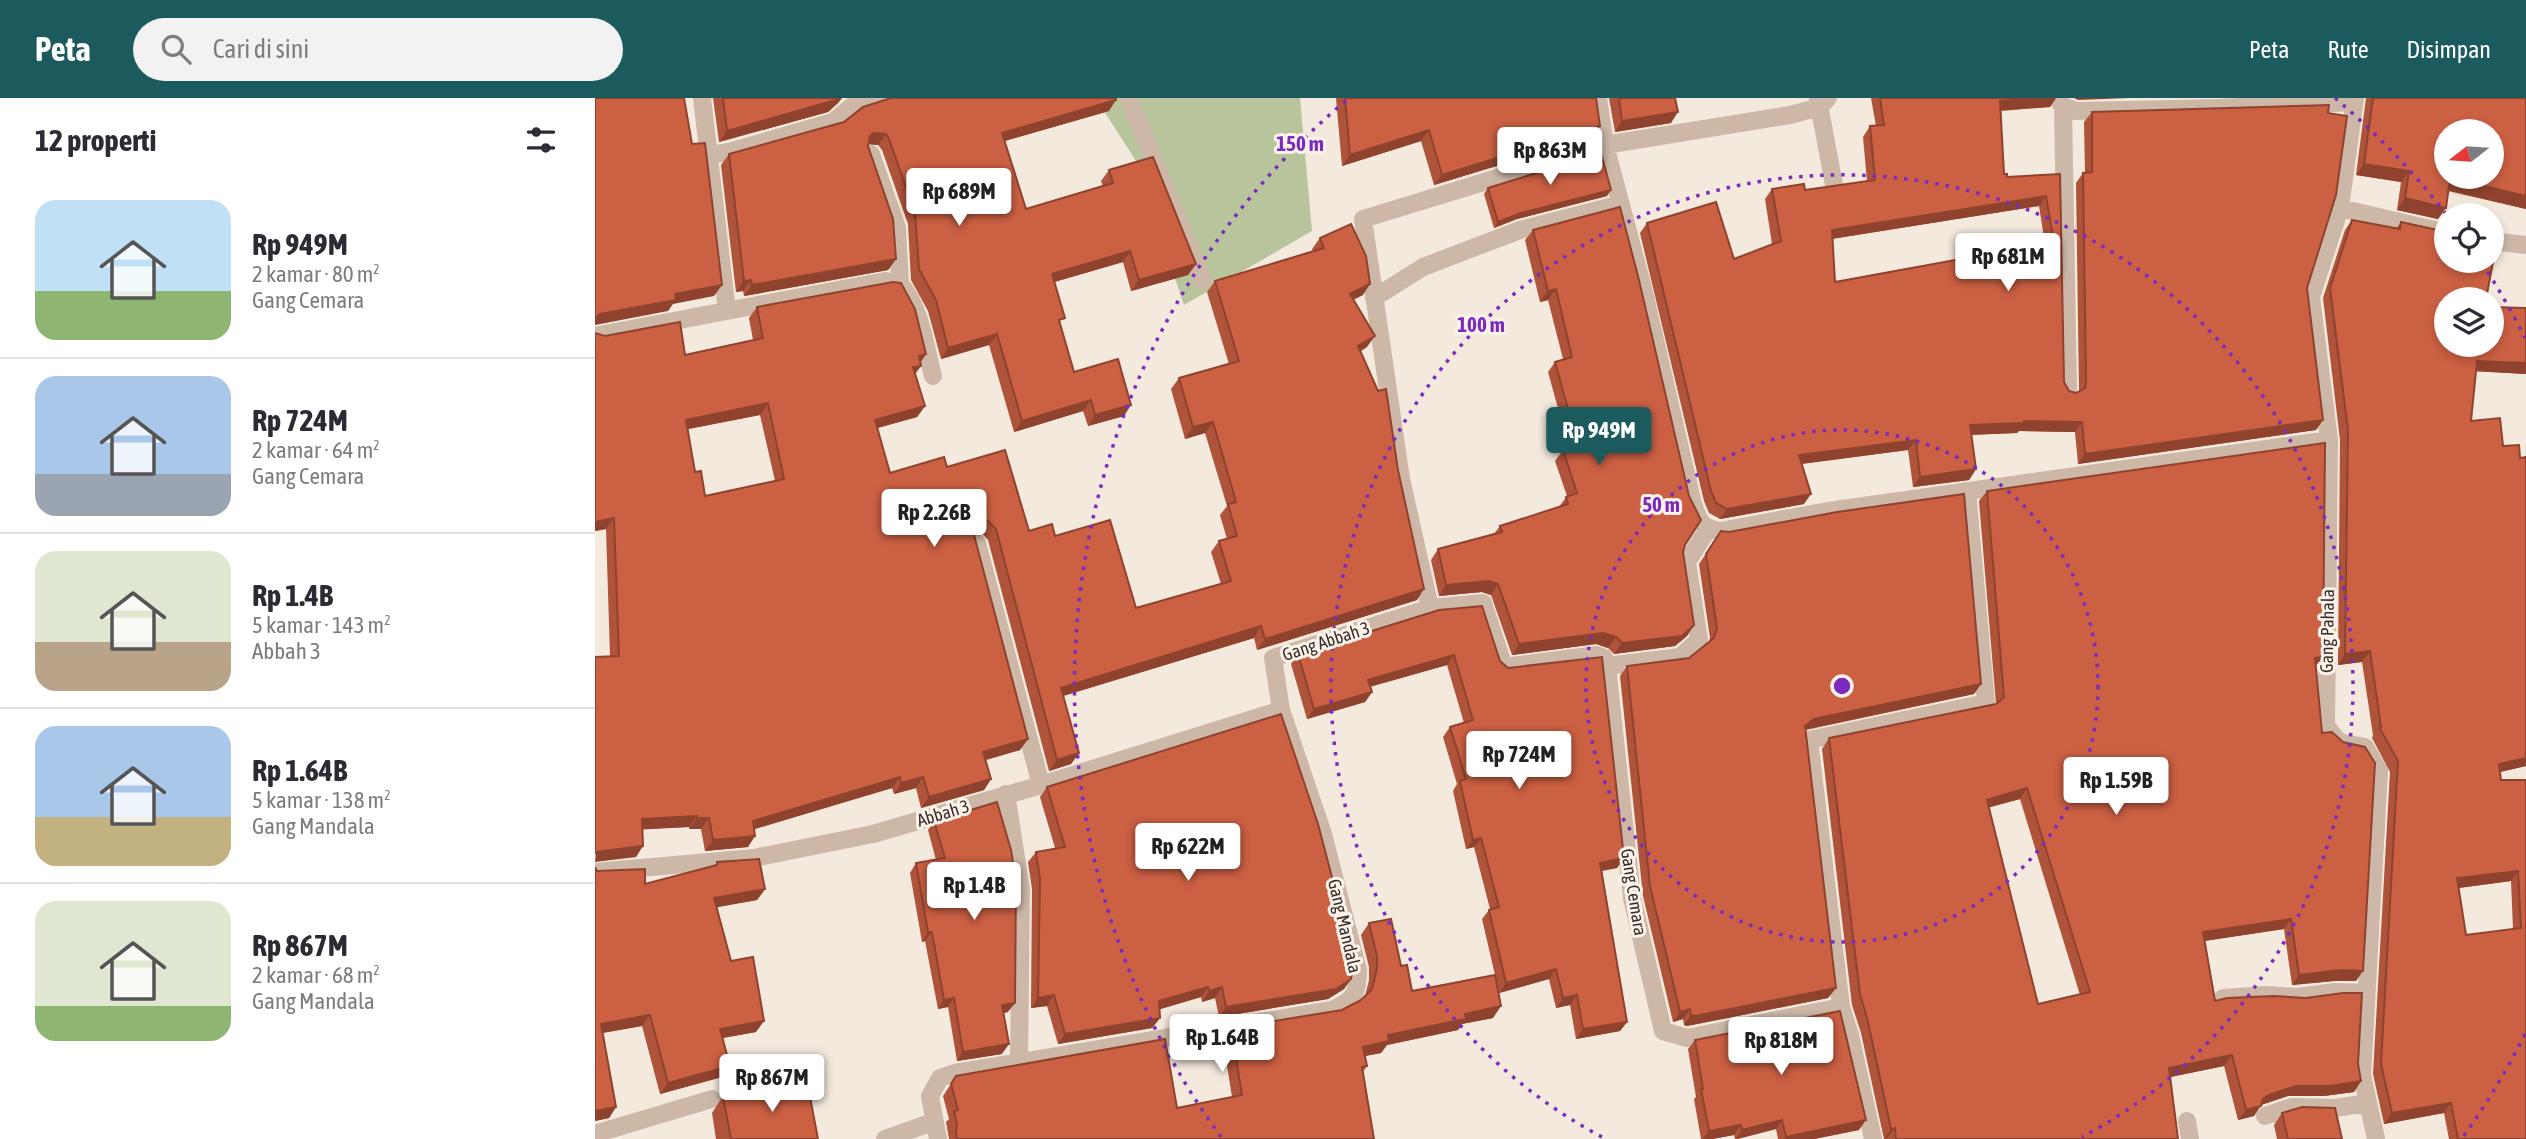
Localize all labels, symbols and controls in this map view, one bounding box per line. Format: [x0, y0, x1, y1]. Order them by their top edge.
search box [133, 18, 623, 81]
text: Peta [35, 30, 91, 68]
icon: search [157, 30, 195, 68]
text: Cari di sini [213, 34, 309, 64]
text: Peta [2249, 36, 2289, 63]
text: Rute [2327, 36, 2369, 63]
text: Disimpan [2407, 36, 2491, 63]
north arrow [2434, 119, 2504, 189]
map controls [2434, 119, 2504, 357]
icon: filters [522, 121, 560, 159]
text: 12 properti [35, 123, 156, 157]
pin: Rp 863M [1485, 127, 1615, 187]
text: 150 m [1276, 131, 1324, 155]
text: Rp 863M [1513, 137, 1587, 163]
pin: Rp 689M [894, 169, 1024, 228]
text: Rp 689M [922, 178, 996, 204]
button: locate [2434, 203, 2504, 273]
text: Rp 949M [252, 227, 348, 261]
icon: home [91, 228, 175, 312]
pin: Rp 681M [1943, 234, 2073, 293]
text: Rp 681M [1971, 243, 2045, 269]
text: 2 kamar · 80 m² [252, 261, 380, 287]
text: Gang Cemara [252, 287, 364, 313]
button: layers [2434, 287, 2504, 357]
text: 100 m [1457, 312, 1505, 336]
text: Rp 724M [252, 403, 348, 437]
icon: home [91, 404, 175, 488]
pin: Rp 949M [1534, 408, 1664, 467]
text: Rp 949M [1562, 417, 1636, 443]
text: 2 kamar · 64 m² [252, 437, 380, 463]
text: Gang Cemara [252, 463, 364, 489]
pin: Rp 2.26B [862, 490, 1006, 549]
text: 50 m [1642, 492, 1680, 516]
text: Rp 2.26B [898, 499, 970, 525]
text: Rp 1.4B [252, 578, 333, 612]
icon: home [91, 579, 175, 663]
street label: Gang Pahala [2316, 589, 2338, 673]
text: 5 kamar · 143 m² [252, 612, 391, 638]
street label: Gang Abbah 3 [1280, 617, 1372, 665]
text: Abbah 3 [252, 638, 321, 664]
centre of rings [1830, 674, 1854, 698]
pin: Rp 724M [1454, 732, 1584, 791]
text: Rp 724M [1482, 741, 1556, 767]
text: Rp 1.64B [252, 753, 347, 787]
icon: home [91, 754, 175, 838]
pin: Rp 1.59B [2044, 758, 2188, 817]
text: Rp 1.59B [2080, 767, 2152, 793]
text: 5 kamar · 138 m² [252, 787, 391, 813]
street label: Abbah 3 [914, 795, 972, 831]
text: Gang Mandala [252, 813, 375, 839]
pin: Rp 622M [1123, 824, 1253, 883]
text: Rp 622M [1151, 833, 1225, 859]
street label: Gang Cemara [1617, 847, 1651, 937]
pin: Rp 1.4B [909, 862, 1039, 922]
text: Rp 1.4B [943, 872, 1005, 898]
street label: Gang Mandala [1324, 877, 1366, 975]
text: Rp 867M [252, 928, 348, 962]
icon: home [91, 929, 175, 1013]
text: 2 kamar · 68 m² [252, 962, 380, 988]
text: Gang Mandala [252, 988, 375, 1014]
pin: Rp 1.64B [1150, 1014, 1294, 1074]
pin: Rp 818M [1716, 1018, 1846, 1077]
text: Rp 1.64B [1186, 1024, 1258, 1050]
text: Rp 818M [1744, 1027, 1818, 1053]
pin: Rp 867M [707, 1054, 837, 1114]
text: Rp 867M [735, 1064, 809, 1090]

